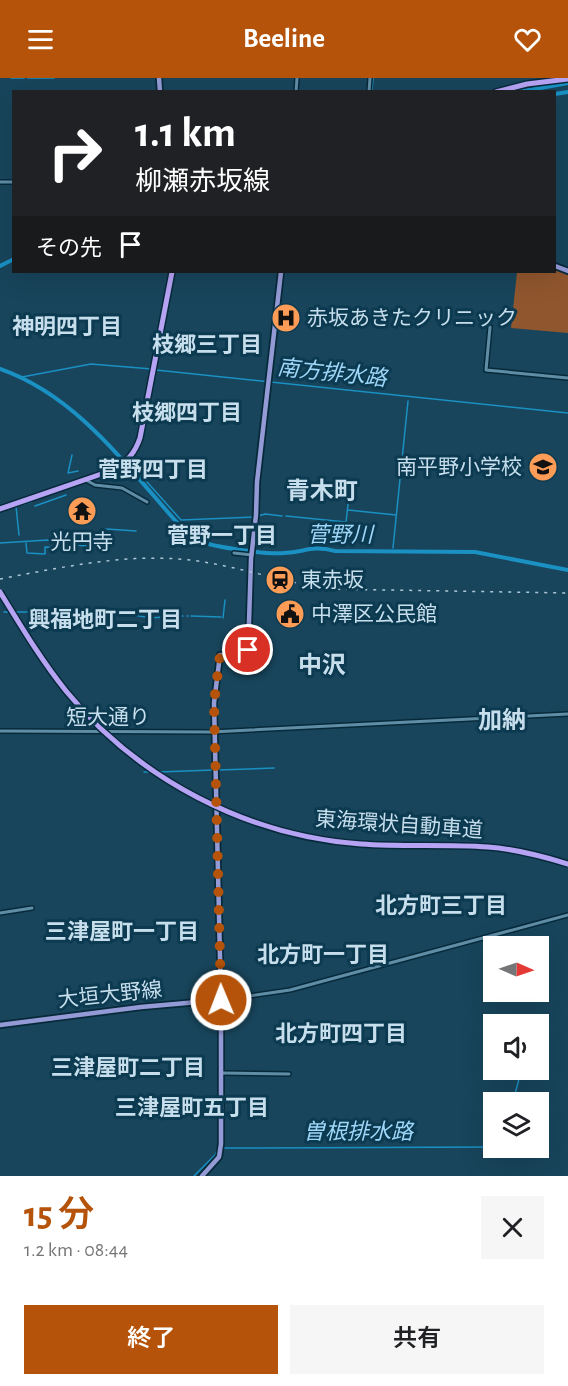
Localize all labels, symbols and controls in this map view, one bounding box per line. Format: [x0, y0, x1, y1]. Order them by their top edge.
icon: menu [24, 23, 57, 56]
icon: heart [511, 23, 544, 56]
text: Beeline [243, 25, 325, 52]
text: 1.1 km [135, 112, 236, 154]
icon: right [36, 114, 114, 192]
text: 柳瀬赤坂線 [135, 168, 270, 195]
icon: arrive [114, 228, 147, 261]
text: その先 [36, 237, 102, 259]
hospital icon: 赤坂あきたクリニック [270, 302, 302, 334]
place label: 赤坂あきたクリニック [307, 307, 517, 329]
district label: 神明四丁目 [12, 315, 122, 338]
district label: 枝郷三丁目 [152, 333, 262, 356]
water label: 南方排水路 [276, 355, 390, 390]
district label: 枝郷四丁目 [132, 401, 242, 424]
school or university icon: 南平野小学校 [527, 451, 559, 483]
place label: 南平野小学校 [396, 456, 522, 478]
district label: 菅野四丁目 [98, 458, 208, 481]
district label: 青木町 [286, 478, 358, 504]
temple icon: 光円寺 [66, 495, 98, 527]
water label: 菅野川 [307, 523, 375, 546]
district label: 菅野一丁目 [167, 524, 277, 547]
place label: 光円寺 [51, 531, 114, 553]
station icon: 東赤坂 [264, 564, 296, 596]
place label: 東赤坂 [301, 569, 364, 591]
public building icon: 中澤区公民館 [274, 598, 306, 630]
place label: 中澤区公民館 [311, 603, 437, 625]
district label: 興福地町二丁目 [28, 608, 182, 631]
pin [222, 624, 273, 675]
icon: arrive [231, 633, 264, 666]
district label: 中沢 [298, 652, 346, 678]
street label: 短大通り [66, 706, 150, 728]
district label: 加納 [478, 707, 526, 733]
street label: 東海環状自動車道 [314, 808, 484, 841]
district label: 北方町三丁目 [375, 894, 507, 917]
district label: 三津屋町一丁目 [45, 920, 199, 943]
north arrow [483, 936, 549, 1002]
map controls [483, 936, 549, 1158]
district label: 北方町一丁目 [257, 943, 389, 966]
position arrow [189, 968, 253, 1032]
street label: 大垣大野線 [57, 978, 163, 1011]
button: sound [483, 1014, 549, 1080]
district label: 北方町四丁目 [275, 1022, 407, 1045]
district label: 三津屋町二丁目 [51, 1056, 205, 1079]
button: layers [483, 1092, 549, 1158]
district label: 三津屋町五丁目 [115, 1096, 269, 1119]
water label: 曽根排水路 [303, 1120, 415, 1143]
button: close [481, 1196, 544, 1259]
text: 15 分 [24, 1197, 94, 1233]
text: 1.2 km · 08:44 [24, 1240, 128, 1260]
button: 終了 [24, 1305, 278, 1374]
button: 共有 [290, 1305, 544, 1374]

